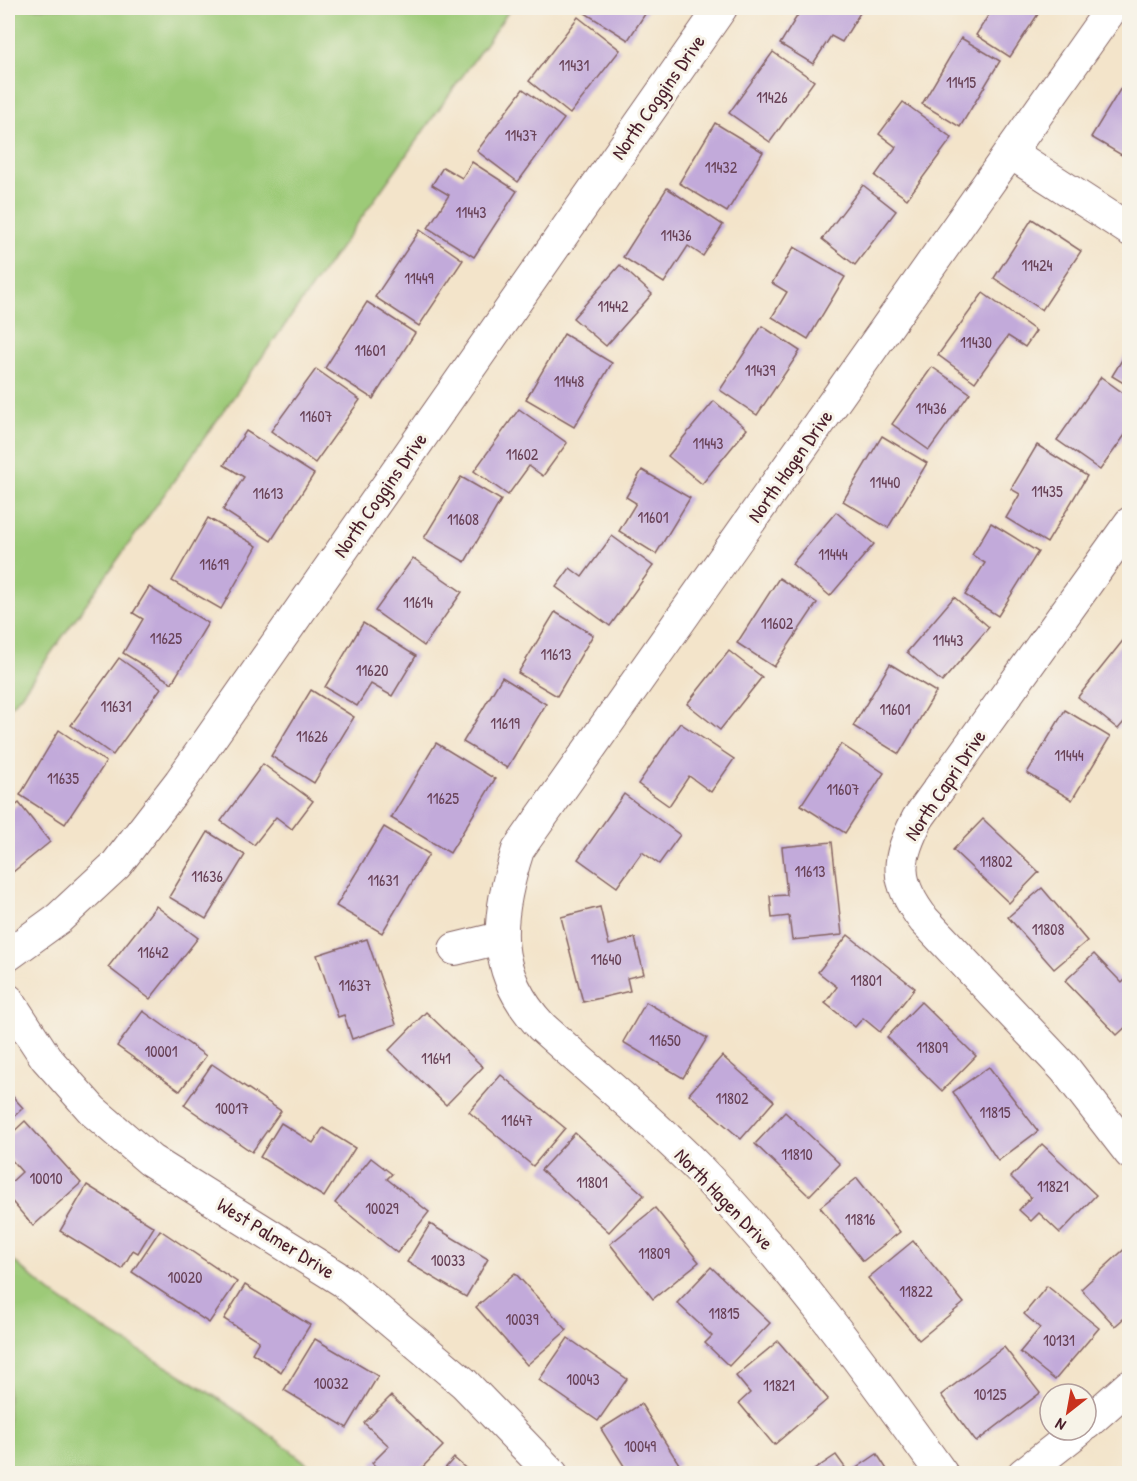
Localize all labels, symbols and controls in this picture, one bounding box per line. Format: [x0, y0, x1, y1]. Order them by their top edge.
street label: North Coggins Drive [604, 29, 711, 164]
house number: 11431 [559, 54, 589, 76]
house number: 11415 [946, 71, 976, 93]
house number: 11426 [756, 86, 788, 108]
house number: 11437 [505, 124, 537, 146]
house number: 11432 [705, 156, 738, 178]
house number: 11443 [456, 201, 486, 223]
house number: 11436 [660, 224, 692, 246]
house number: 11424 [1021, 254, 1053, 276]
house number: 11449 [404, 267, 434, 289]
house number: 11442 [597, 295, 629, 317]
house number: 11430 [960, 331, 992, 353]
house number: 11601 [355, 339, 386, 361]
house number: 11439 [745, 359, 775, 381]
house number: 11448 [554, 370, 584, 392]
house number: 11436 [915, 397, 947, 419]
street label: North Hagen Drive [741, 404, 838, 527]
house number: 11607 [299, 405, 333, 427]
street label: North Coggins Drive [326, 427, 433, 562]
house number: 11443 [693, 432, 723, 454]
house number: 11602 [506, 443, 539, 465]
house number: 11440 [870, 471, 900, 493]
house number: 11435 [1031, 480, 1063, 502]
house number: 11613 [253, 482, 283, 504]
house number: 11601 [638, 506, 669, 528]
house number: 11608 [447, 508, 479, 530]
house number: 11444 [818, 543, 848, 565]
house number: 11619 [199, 553, 229, 575]
house number: 11614 [403, 591, 433, 613]
house number: 11602 [761, 612, 794, 634]
house number: 11625 [150, 627, 182, 649]
house number: 11443 [933, 629, 963, 651]
house number: 11613 [541, 643, 571, 665]
house number: 11620 [356, 659, 388, 681]
house number: 11631 [101, 695, 132, 717]
house number: 11601 [880, 698, 911, 720]
house number: 11619 [490, 712, 520, 734]
street label: North Capri Drive [898, 724, 992, 845]
house number: 11626 [296, 725, 328, 747]
house number: 11444 [1054, 744, 1084, 766]
house number: 11635 [47, 767, 79, 789]
house number: 11607 [826, 778, 860, 800]
house number: 11625 [427, 787, 459, 809]
house number: 11802 [979, 850, 1013, 872]
house number: 11613 [795, 860, 825, 882]
house number: 11636 [191, 865, 223, 887]
house number: 11631 [368, 869, 399, 891]
house number: 11808 [1032, 918, 1064, 940]
house number: 11642 [137, 941, 169, 963]
house number: 11640 [590, 948, 622, 970]
house number: 11801 [850, 969, 882, 991]
house number: 11637 [338, 974, 372, 996]
house number: 11650 [649, 1029, 681, 1051]
house number: 11809 [916, 1036, 948, 1058]
house number: 10001 [144, 1040, 178, 1062]
house number: 11641 [421, 1047, 451, 1069]
house number: 11802 [715, 1087, 749, 1109]
house number: 10017 [215, 1097, 249, 1119]
house number: 11815 [979, 1101, 1011, 1123]
house number: 11647 [501, 1109, 533, 1131]
street label: North Hagen Drive [669, 1142, 780, 1255]
house number: 11810 [781, 1143, 813, 1165]
house number: 10010 [29, 1167, 63, 1189]
house number: 11801 [576, 1171, 608, 1193]
house number: 11821 [1037, 1175, 1069, 1197]
street label: West Palmer Drive [212, 1191, 340, 1284]
house number: 10029 [365, 1197, 399, 1219]
house number: 11816 [845, 1208, 875, 1230]
house number: 11809 [638, 1242, 670, 1264]
house number: 10033 [431, 1249, 465, 1271]
house number: 10020 [168, 1266, 202, 1288]
house number: 11822 [899, 1280, 933, 1302]
house number: 11815 [708, 1302, 740, 1324]
house number: 10039 [505, 1308, 539, 1330]
house number: 10131 [1043, 1329, 1075, 1351]
house number: 10043 [566, 1368, 600, 1390]
house number: 10032 [314, 1372, 349, 1394]
house number: 11821 [763, 1374, 795, 1396]
north arrow [1038, 1382, 1098, 1442]
house number: 10125 [973, 1383, 1007, 1405]
text: N [1051, 1413, 1070, 1436]
house number: 10049 [624, 1435, 656, 1457]

